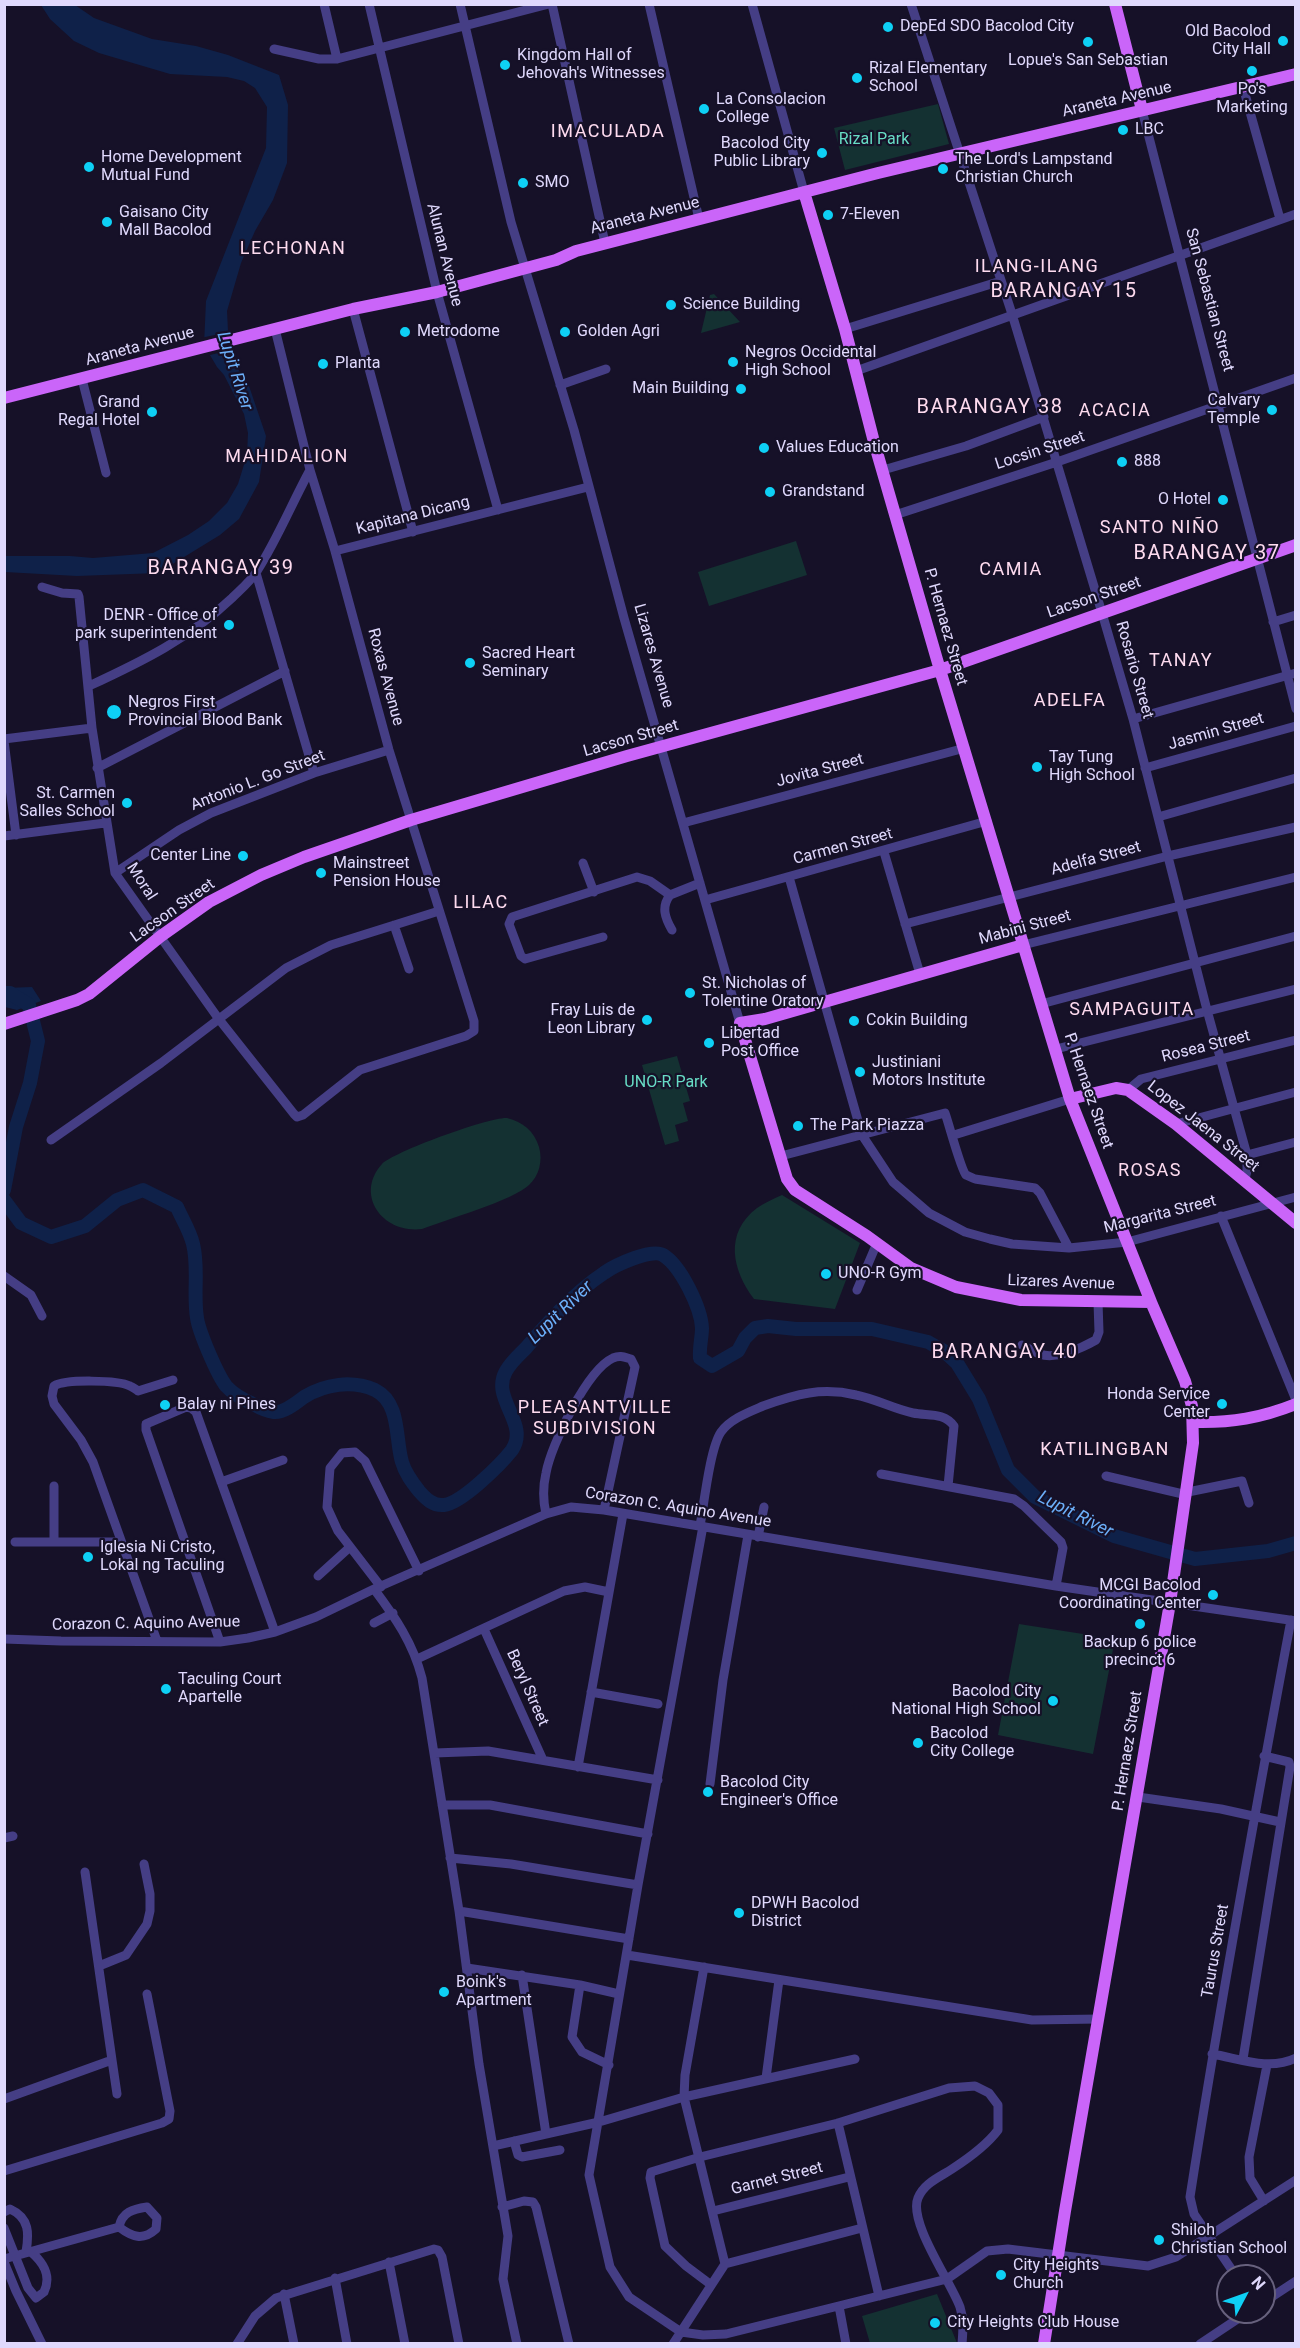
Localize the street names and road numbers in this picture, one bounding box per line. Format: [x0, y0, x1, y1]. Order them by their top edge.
street label: Araneta Avenue [1060, 78, 1174, 122]
street label: Araneta Avenue [588, 193, 702, 239]
street label: Alunan Avenue [422, 201, 466, 309]
street label: San Sebastian Street [1181, 226, 1237, 374]
street label: Araneta Avenue [84, 323, 196, 371]
street label: Locsin Street [993, 427, 1087, 475]
street label: Kapitana Dicang [354, 493, 472, 539]
street label: P. Hernaez Street [919, 566, 971, 688]
street label: Lacson Street [1044, 573, 1144, 623]
street label: Lizares Avenue [629, 602, 677, 710]
street label: Rosario Street [1111, 619, 1157, 721]
street label: Roxas Avenue [363, 626, 407, 728]
street label: Jasmin Street [1166, 709, 1266, 755]
street label: Lacson Street [581, 716, 681, 762]
street label: Antonio L. Go Street [188, 747, 328, 815]
street label: Jovita Street [774, 750, 866, 792]
street label: Carmen Street [791, 825, 895, 869]
street label: Adelfa Street [1049, 838, 1143, 880]
street label: Moral [122, 860, 160, 904]
street label: Lacson Street [127, 875, 219, 947]
street label: Mabini Street [977, 907, 1073, 949]
street label: Rosea Street [1160, 1027, 1252, 1067]
street label: P. Hernaez Street [1059, 1031, 1117, 1151]
street label: Lopez Jaena Street [1143, 1077, 1263, 1177]
street label: Margarita Street [1102, 1192, 1218, 1238]
street label: Lizares Avenue [1007, 1272, 1115, 1294]
street label: Corazon C. Aquino Avenue [584, 1484, 772, 1532]
street label: Corazon C. Aquino Avenue [52, 1613, 240, 1635]
street label: Beryl Street [502, 1647, 552, 1729]
street label: P. Hernaez Street [1109, 1690, 1147, 1812]
street label: Taurus Street [1198, 1903, 1234, 1999]
street label: Garnet Street [729, 2158, 825, 2200]

